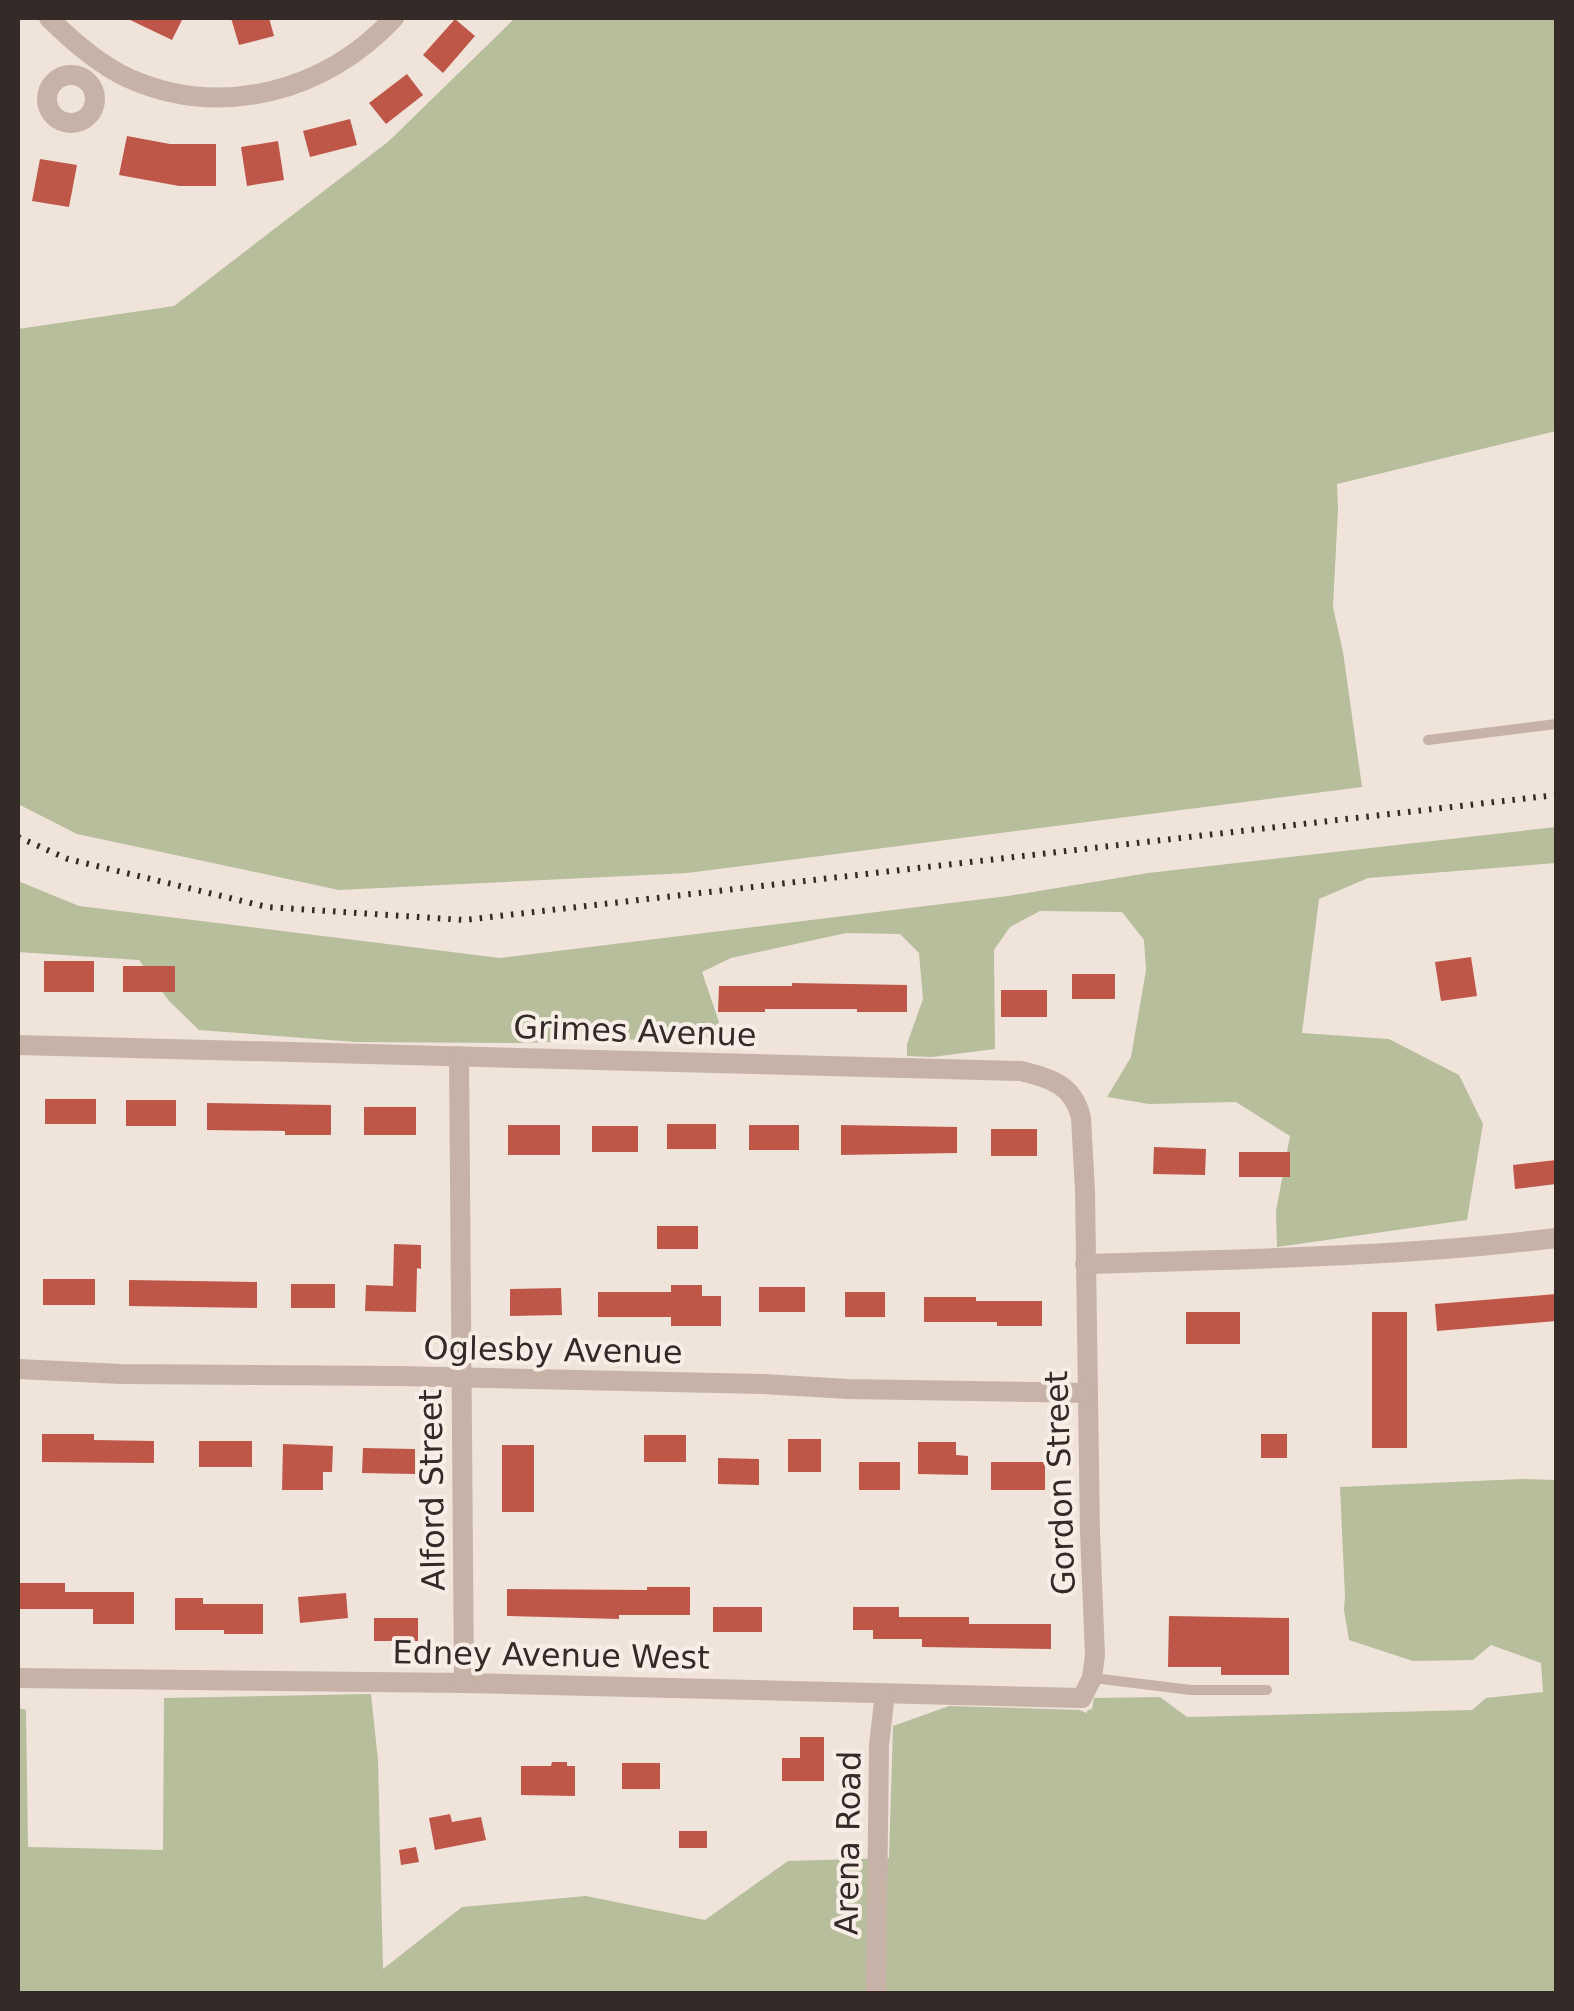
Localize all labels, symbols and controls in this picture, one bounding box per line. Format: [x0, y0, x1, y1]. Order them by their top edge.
street label: Grimes Avenue [513, 1008, 757, 1054]
street label: Oglesby Avenue [423, 1329, 683, 1371]
street label: Gordon Street [1037, 1370, 1083, 1596]
street label: Alford Street [411, 1389, 453, 1591]
street label: Edney Avenue West [392, 1633, 710, 1677]
street label: Arena Road [827, 1750, 869, 1936]

